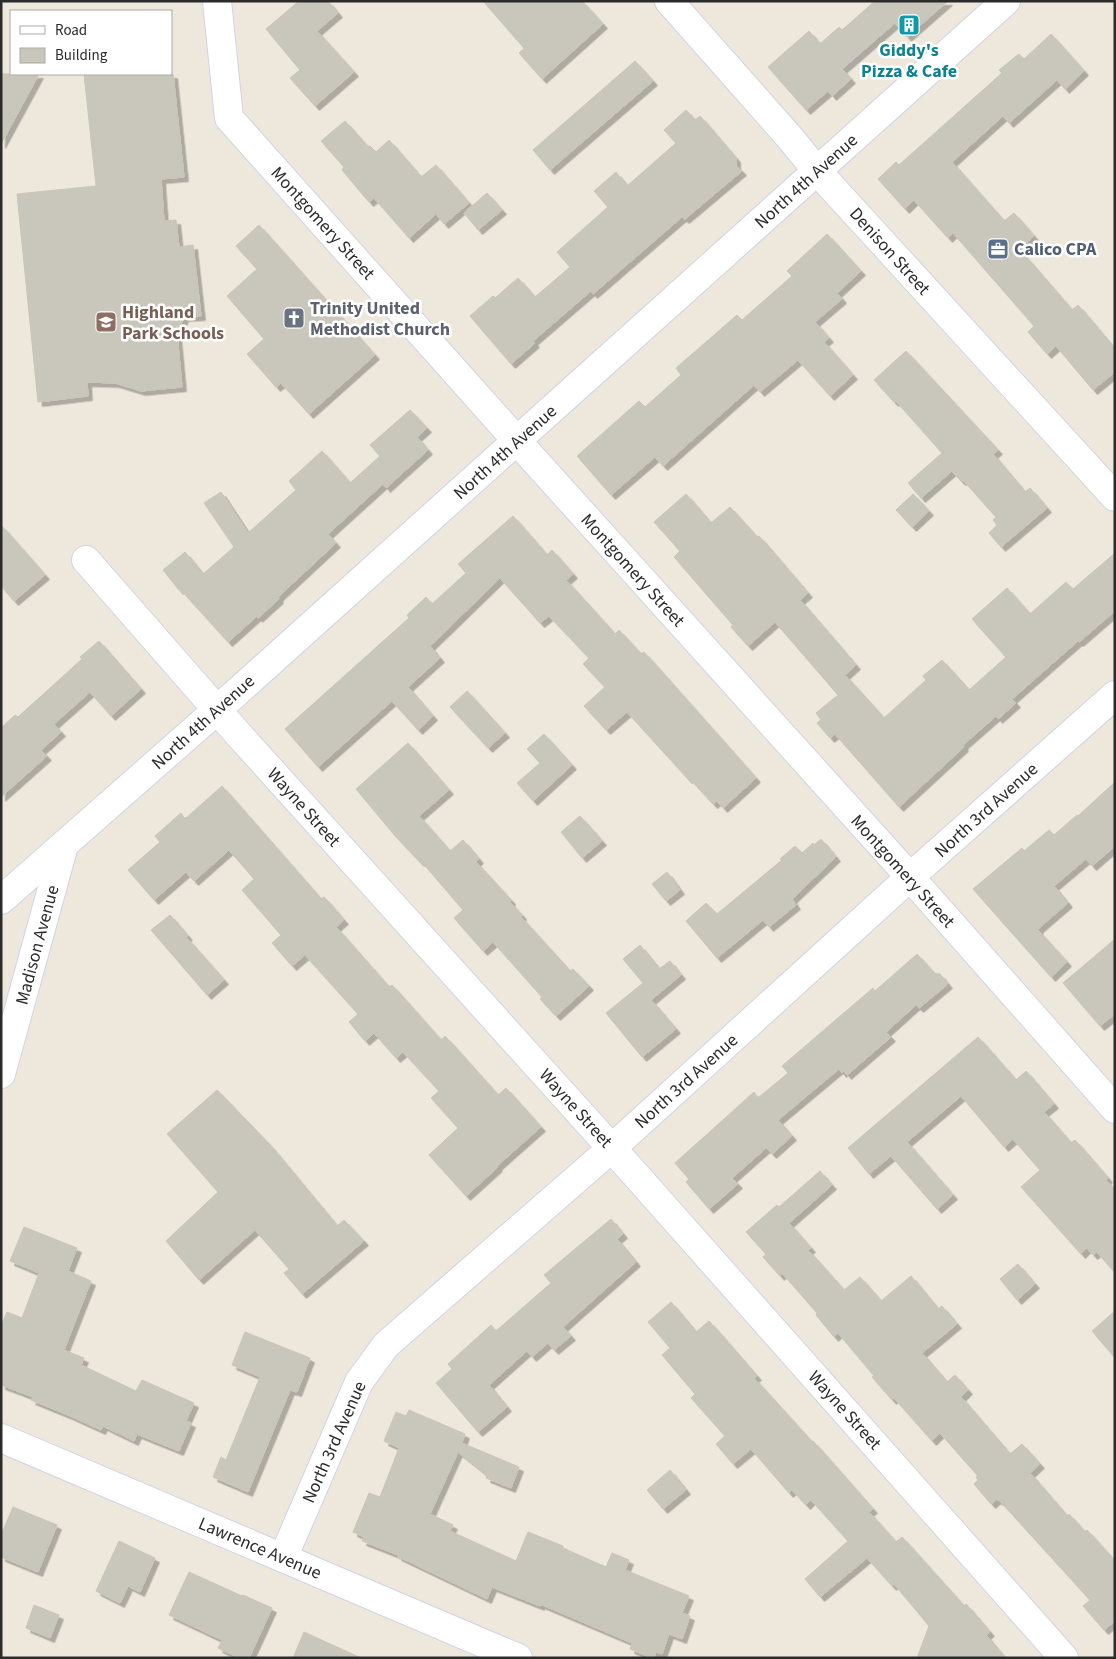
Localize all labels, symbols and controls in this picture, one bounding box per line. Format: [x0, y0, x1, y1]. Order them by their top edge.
legend [10, 10, 172, 75]
building icon: Giddy's Pizza & Cafe [897, 13, 921, 37]
text: Road [55, 20, 87, 41]
place label: Giddy's Pizza & Cafe [861, 38, 957, 84]
text: Building [55, 45, 108, 66]
street label: North 4th Avenue [749, 128, 863, 234]
street label: Montgomery Street [265, 161, 380, 286]
street label: Denison Street [843, 202, 936, 301]
office icon: Calico CPA [986, 237, 1010, 261]
place label: Calico CPA [1014, 237, 1097, 262]
place label: Trinity United Methodist Church [310, 296, 450, 342]
place label: Highland Park Schools [122, 300, 224, 346]
church icon: Trinity United Methodist Church [282, 306, 306, 330]
school or university icon: Highland Park Schools [94, 310, 118, 334]
street label: North 4th Avenue [448, 399, 562, 505]
street label: Montgomery Street [575, 508, 690, 633]
street label: North 4th Avenue [146, 669, 260, 775]
street label: North 3rd Avenue [929, 757, 1044, 864]
street label: Wayne Street [261, 762, 346, 852]
street label: Montgomery Street [845, 809, 960, 934]
street label: Madison Avenue [10, 883, 65, 1008]
street label: North 3rd Avenue [629, 1028, 744, 1135]
street label: Wayne Street [533, 1063, 618, 1153]
street label: Wayne Street [802, 1365, 887, 1455]
street label: North 3rd Avenue [296, 1377, 373, 1507]
street label: Lawrence Avenue [194, 1511, 325, 1586]

